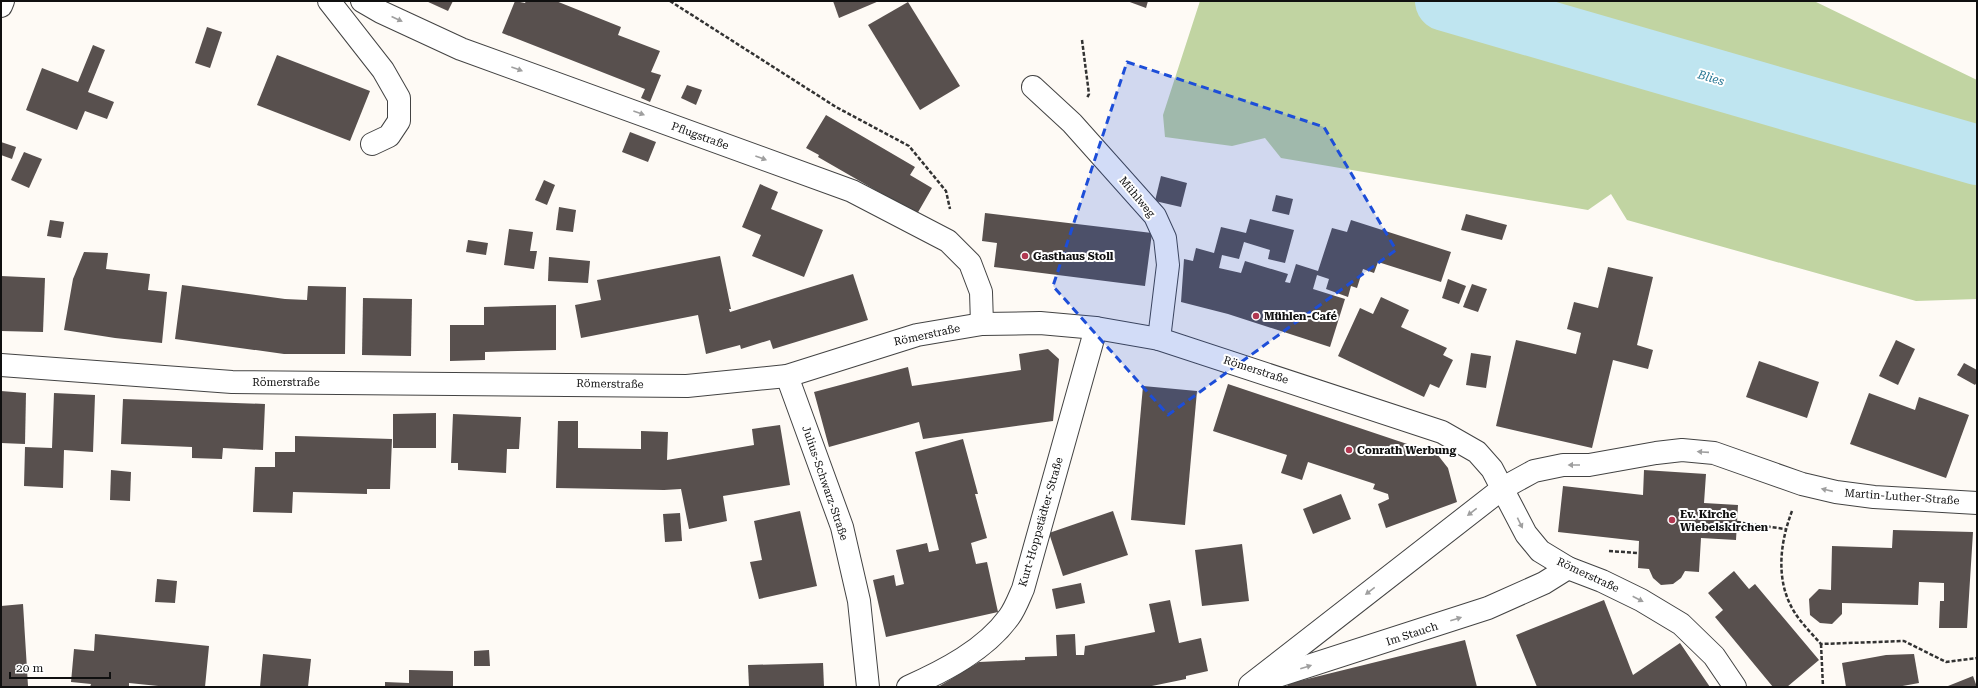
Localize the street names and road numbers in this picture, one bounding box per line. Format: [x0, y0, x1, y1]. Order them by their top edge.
street label: Pflugstraße [670, 120, 730, 152]
street label: Mühlweg [1116, 174, 1158, 220]
street label: Römerstraße [893, 322, 961, 348]
street label: Römerstraße [1222, 353, 1290, 387]
street label: Römerstraße [252, 376, 320, 389]
street label: Römerstraße [576, 377, 644, 391]
street label: Julius-Schwarz-Straße [799, 424, 851, 542]
street label: Kurt-Hoppstädter-Straße [1016, 456, 1066, 588]
street label: Martin-Luther-Straße [1844, 486, 1960, 508]
street label: Römerstraße [1555, 555, 1621, 595]
street label: Im Stauch [1384, 620, 1440, 648]

